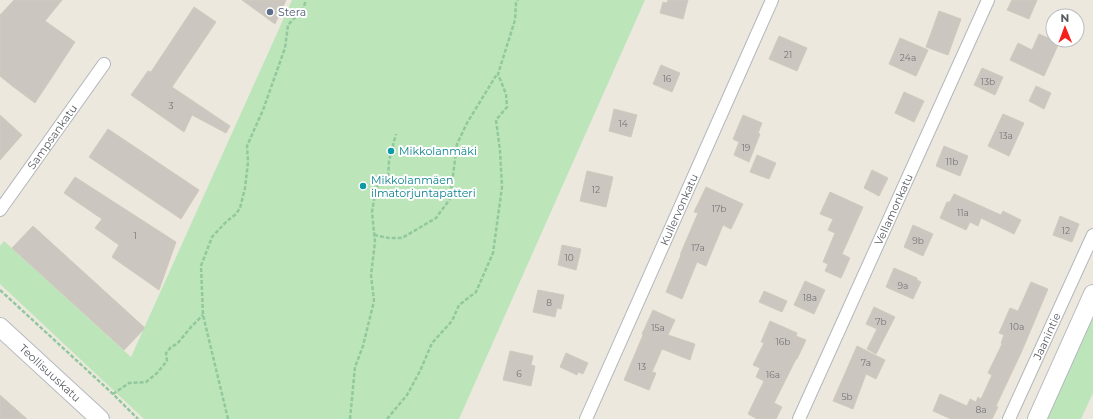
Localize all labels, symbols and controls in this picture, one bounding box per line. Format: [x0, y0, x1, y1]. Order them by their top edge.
place label: Stera [278, 5, 306, 19]
marker: Stera [265, 7, 275, 17]
north arrow [1045, 8, 1085, 48]
text: N [1060, 11, 1069, 25]
house number: 21 [784, 49, 792, 60]
house number: 24a [900, 52, 916, 63]
house number: 16 [663, 73, 672, 84]
house number: 13b [981, 76, 995, 87]
house number: 3 [168, 100, 174, 111]
street label: Sampsankatu [24, 101, 80, 172]
house number: 14 [618, 118, 628, 129]
house number: 13a [999, 130, 1013, 141]
house number: 19 [742, 142, 751, 153]
place label: Mikkolanmäki [399, 144, 477, 158]
marker: Mikkolanmäki [386, 146, 396, 156]
house number: 11b [946, 156, 958, 167]
street label: Vellamonkatu [871, 171, 916, 247]
street label: Kullervonkatu [657, 172, 701, 248]
place label: Mikkolanmäen ilmatorjuntapatteri [371, 173, 476, 200]
marker: Mikkolanmäen ilmatorjuntapatteri [358, 181, 368, 191]
house number: 12 [592, 184, 600, 195]
house number: 17b [712, 203, 726, 214]
house number: 11a [957, 207, 969, 218]
house number: 12 [1062, 225, 1070, 236]
house number: 1 [133, 230, 137, 241]
house number: 9b [912, 235, 924, 246]
house number: 17a [691, 242, 705, 253]
house number: 10 [564, 252, 574, 263]
house number: 9a [898, 280, 908, 291]
house number: 18a [803, 292, 817, 303]
house number: 8 [546, 297, 552, 308]
street label: Jaanintie [1030, 310, 1064, 363]
house number: 7b [875, 316, 887, 327]
house number: 10a [1010, 321, 1024, 332]
house number: 15a [651, 322, 665, 333]
house number: 16b [776, 336, 790, 347]
street label: Teollisuuskatu [16, 341, 84, 405]
house number: 7a [861, 357, 871, 368]
house number: 13 [638, 361, 646, 372]
house number: 6 [516, 368, 522, 379]
house number: 16a [766, 369, 780, 380]
house number: 5b [841, 391, 853, 402]
house number: 8a [975, 404, 987, 415]

